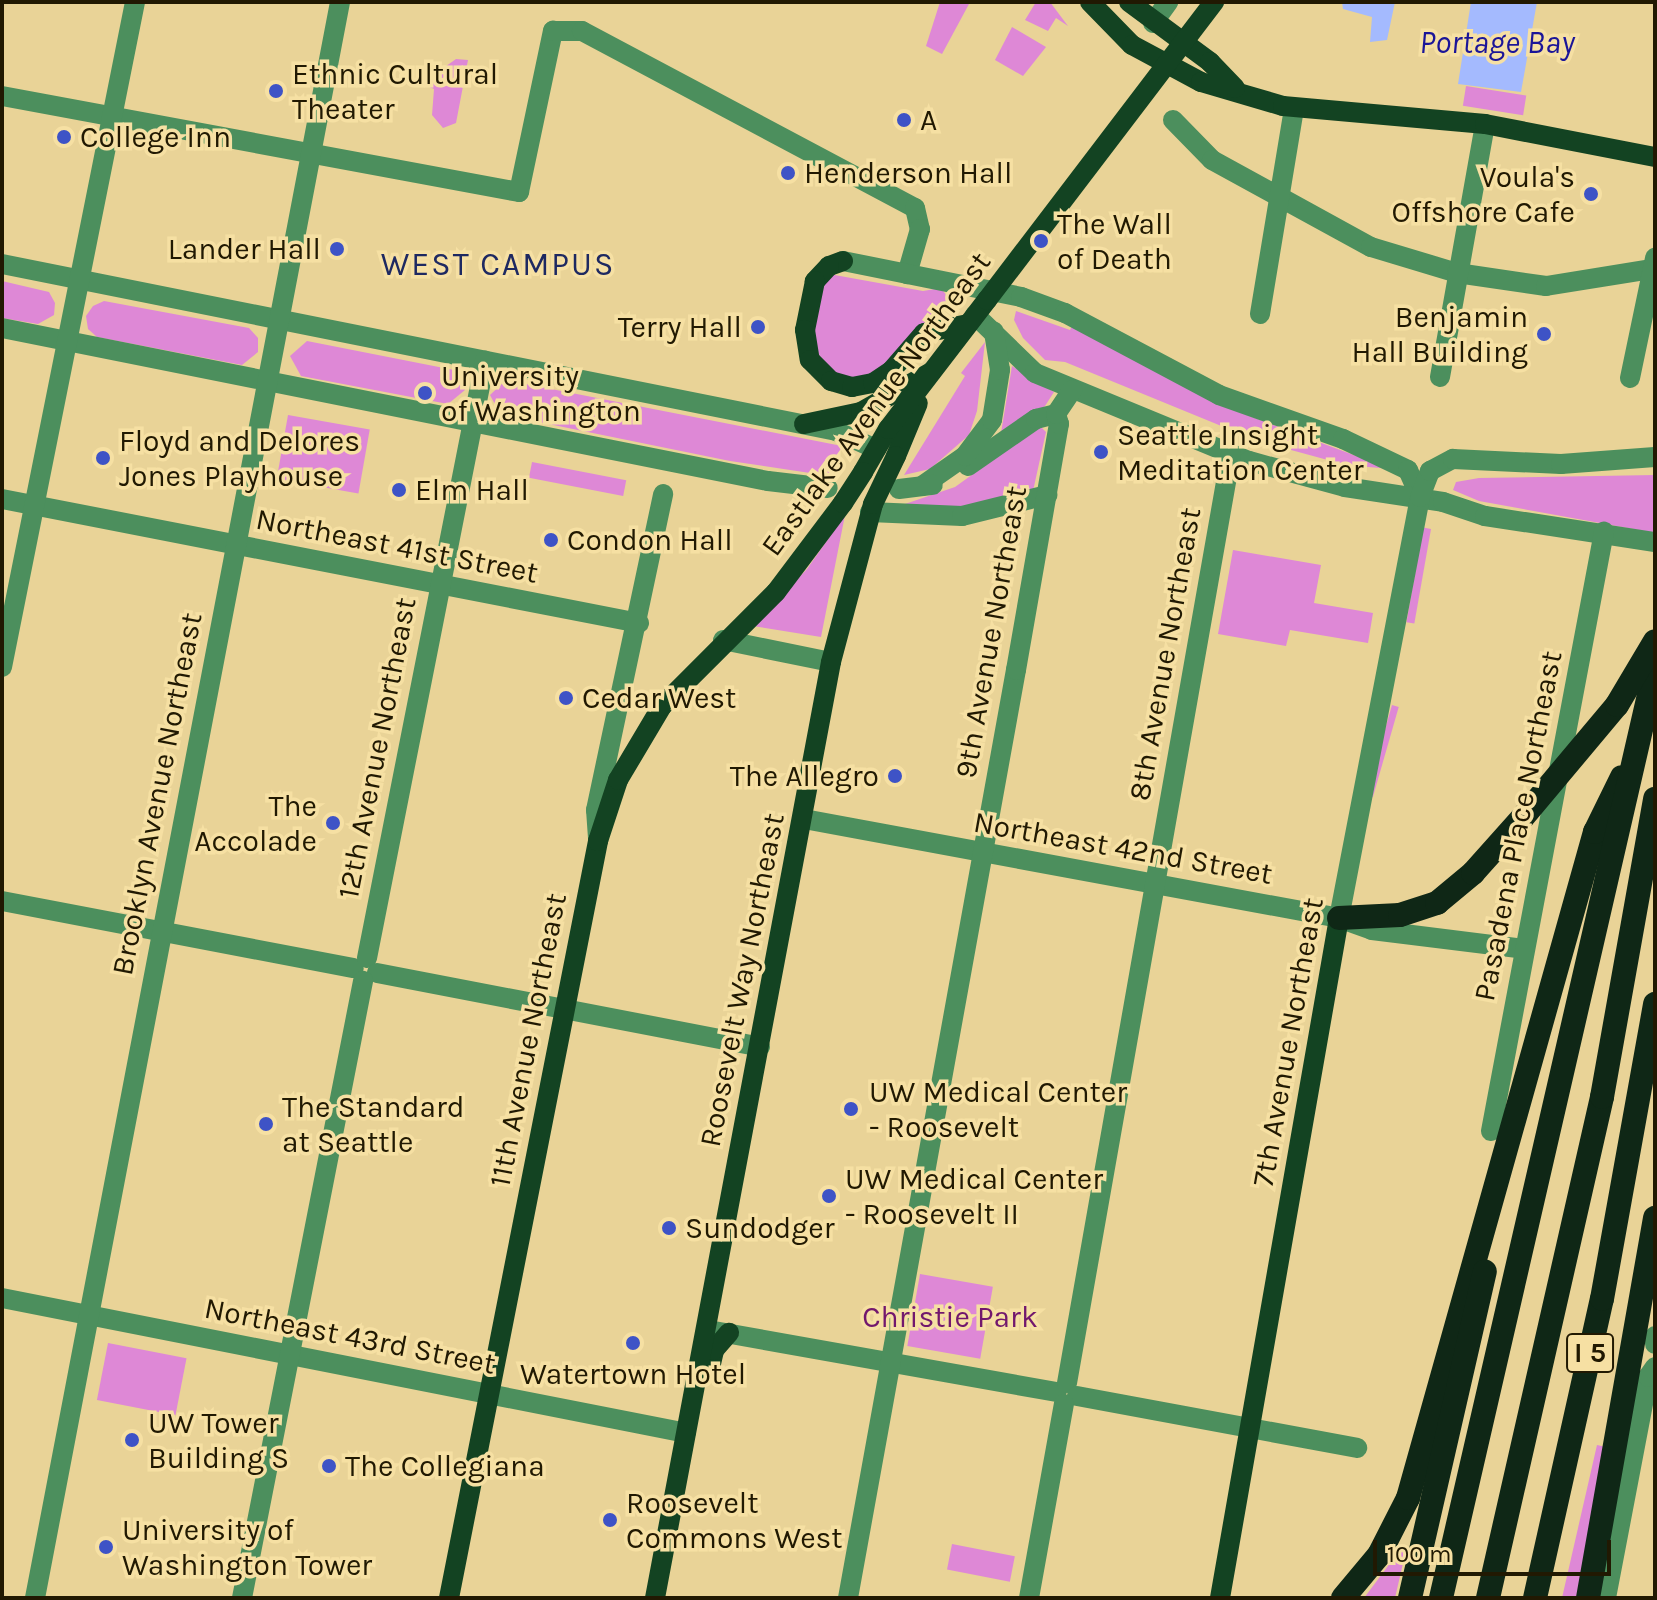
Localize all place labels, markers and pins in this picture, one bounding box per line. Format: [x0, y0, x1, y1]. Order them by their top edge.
place label: Ethnic Cultural Theater [292, 56, 498, 126]
marker: Ethnic Cultural Theater [267, 82, 285, 100]
place label: A [920, 102, 937, 138]
marker: A [895, 111, 913, 129]
place label: College Inn [80, 119, 231, 155]
marker: College Inn [55, 128, 73, 146]
place label: Henderson Hall [804, 155, 1012, 191]
place label: Voula's Offshore Cafe [1392, 159, 1575, 230]
marker: Henderson Hall [779, 164, 797, 182]
marker: Voula's Offshore Cafe [1582, 185, 1600, 203]
place label: The Wall of Death [1057, 206, 1172, 276]
place label: Lander Hall [168, 231, 321, 267]
marker: The Wall of Death [1032, 232, 1050, 250]
marker: Lander Hall [328, 240, 346, 258]
place label: Benjamin Hall Building [1352, 299, 1528, 370]
place label: Terry Hall [618, 309, 742, 345]
marker: Terry Hall [749, 318, 767, 336]
marker: Benjamin Hall Building [1535, 325, 1553, 343]
place label: University of Washington [441, 358, 641, 428]
marker: University of Washington [416, 384, 434, 402]
place label: Seattle Insight Meditation Center [1117, 417, 1364, 488]
place label: Floyd and Delores Jones Playhouse [119, 423, 360, 494]
marker: Seattle Insight Meditation Center [1092, 443, 1110, 461]
marker: Floyd and Delores Jones Playhouse [94, 449, 112, 467]
place label: Elm Hall [415, 472, 529, 508]
marker: Elm Hall [390, 481, 408, 499]
place label: Condon Hall [567, 522, 733, 558]
marker: Condon Hall [542, 531, 560, 549]
place label: Cedar West [582, 680, 736, 716]
marker: Cedar West [557, 689, 575, 707]
place label: The Allegro [730, 758, 879, 794]
marker: The Allegro [886, 767, 904, 785]
place label: The Accolade [194, 788, 317, 858]
marker: The Accolade [324, 814, 342, 832]
place label: UW Medical Center - Roosevelt [869, 1074, 1127, 1144]
place label: The Standard at Seattle [282, 1089, 465, 1160]
marker: UW Medical Center - Roosevelt [840, 1098, 862, 1120]
marker: The Standard at Seattle [257, 1115, 275, 1133]
place label: UW Medical Center - Roosevelt II [845, 1161, 1103, 1232]
marker: UW Medical Center - Roosevelt II [820, 1187, 838, 1205]
place label: Sundodger [685, 1210, 835, 1246]
marker: Sundodger [660, 1219, 678, 1237]
marker: Watertown Hotel [624, 1334, 642, 1352]
place label: Watertown Hotel [520, 1356, 746, 1392]
place label: UW Tower Building S [148, 1405, 289, 1476]
marker: UW Tower Building S [123, 1431, 141, 1449]
place label: The Collegiana [345, 1448, 545, 1484]
marker: The Collegiana [320, 1457, 338, 1475]
place label: Roosevelt Commons West [626, 1485, 843, 1556]
marker: Roosevelt Commons West [601, 1511, 619, 1529]
place label: University of Washington Tower [122, 1512, 372, 1582]
marker: University of Washington Tower [97, 1538, 115, 1556]

